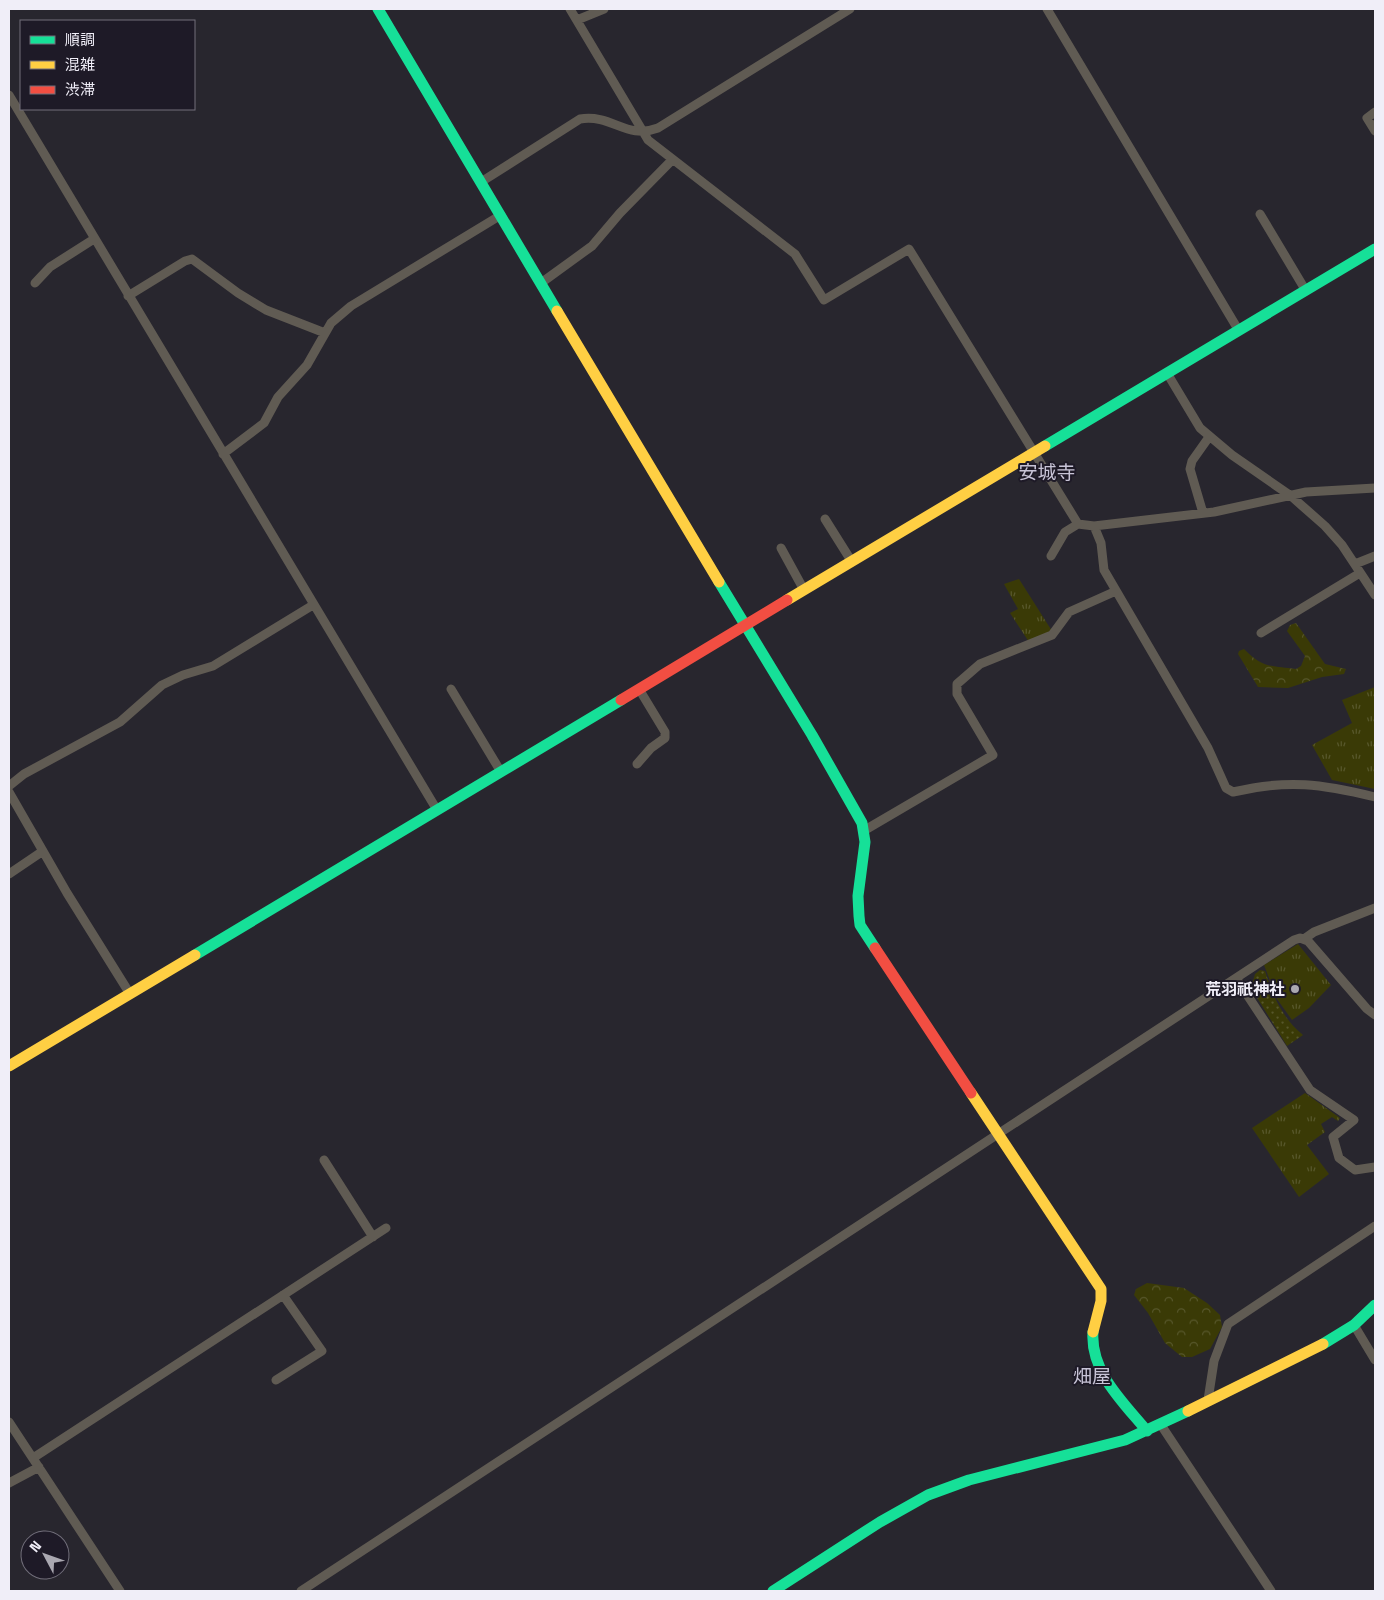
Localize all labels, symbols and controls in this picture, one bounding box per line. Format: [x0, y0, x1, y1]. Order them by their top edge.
legend [20, 20, 195, 110]
text: 順調 [65, 30, 95, 49]
text: 混雑 [65, 55, 95, 74]
text: 渋滞 [65, 80, 95, 99]
district label: 安城寺 [1018, 460, 1076, 485]
place label: 荒羽祇神社 [1205, 979, 1285, 1000]
marker: 荒羽祇神社 [1289, 983, 1301, 995]
district label: 畑屋 [1073, 1364, 1111, 1389]
north arrow [20, 1530, 70, 1580]
text: N [25, 1537, 45, 1556]

